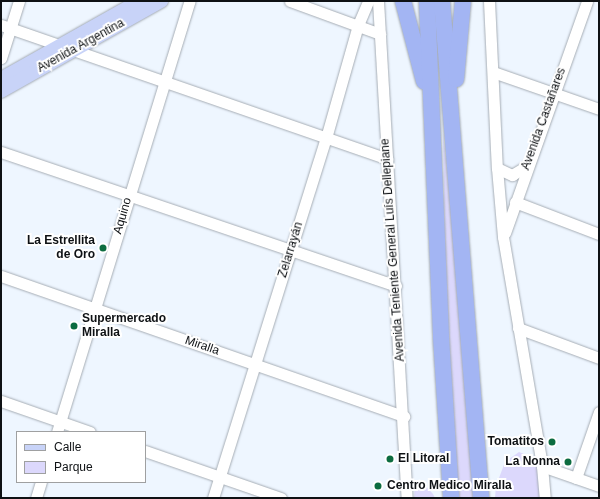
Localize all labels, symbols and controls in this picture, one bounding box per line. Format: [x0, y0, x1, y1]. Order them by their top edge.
street label: Avenida Argentina [35, 16, 127, 76]
street label: Avenida Castañares [519, 66, 569, 172]
street label: Avenida Teniente General Luís Dellepiane [378, 138, 408, 362]
street label: Aquino [111, 196, 135, 236]
street label: Zelarrayán [276, 220, 306, 280]
place label: La Estrellita de Oro [27, 234, 95, 262]
marker: La Estrellita de Oro [98, 243, 108, 253]
place label: Supermercado Miralla [82, 312, 166, 340]
marker: Supermercado Miralla [69, 321, 79, 331]
street label: Miralla [183, 333, 221, 359]
legend [16, 431, 146, 483]
place label: Tomatitos [488, 435, 544, 449]
marker: Tomatitos [547, 437, 557, 447]
text: Calle [54, 440, 81, 454]
place label: El Litoral [398, 452, 449, 466]
marker: El Litoral [385, 454, 395, 464]
place label: La Nonna [505, 455, 560, 469]
marker: La Nonna [563, 457, 573, 467]
text: Parque [54, 460, 93, 474]
place label: Centro Medico Miralla [387, 479, 512, 493]
marker: Centro Medico Miralla [372, 480, 384, 492]

